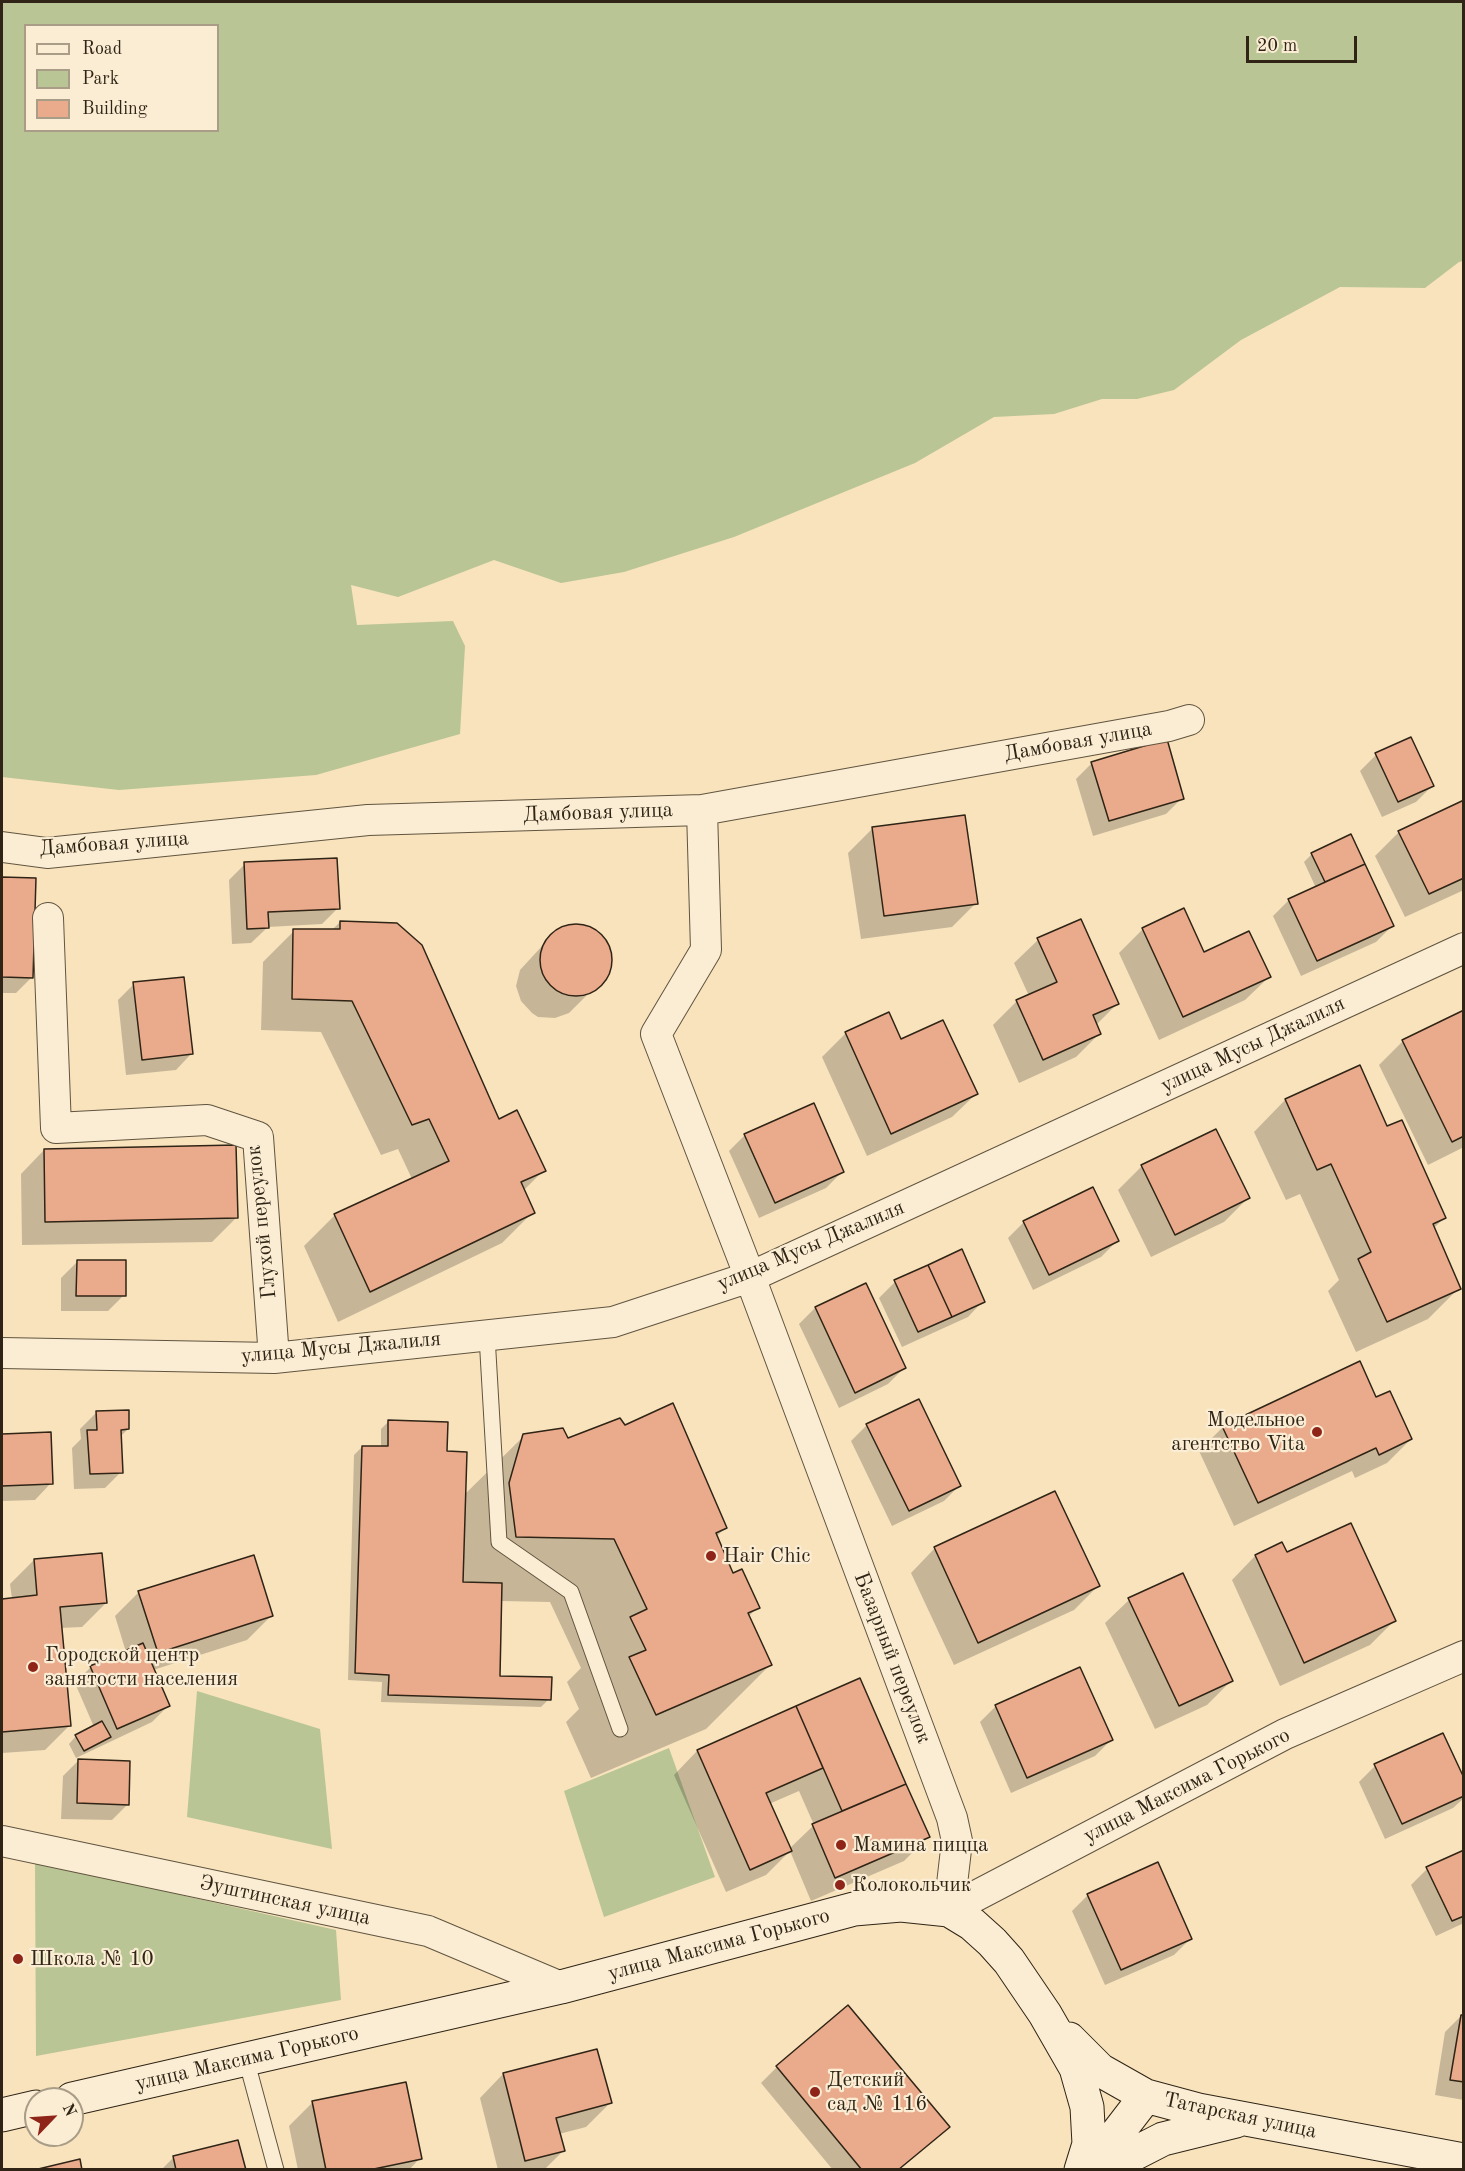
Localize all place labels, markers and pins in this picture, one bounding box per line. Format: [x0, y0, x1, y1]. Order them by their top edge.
place label: Модельное агентство Vita [1171, 1407, 1305, 1457]
marker: Модельное агентство Vita [1310, 1425, 1324, 1439]
place label: Hair Chic [723, 1543, 810, 1569]
marker: Hair Chic [704, 1549, 718, 1563]
place label: Городской центр занятости населения [45, 1642, 238, 1692]
marker: Городской центр занятости населения [26, 1660, 40, 1674]
place label: Мамина пицца [853, 1832, 988, 1858]
marker: Мамина пицца [834, 1838, 848, 1852]
place label: Колокольчик [852, 1872, 971, 1898]
marker: Колокольчик [833, 1878, 847, 1892]
place label: Школа № 10 [30, 1946, 154, 1972]
marker: Школа № 10 [11, 1952, 25, 1966]
place label: Детский сад № 116 [827, 2067, 928, 2117]
marker: Детский сад № 116 [808, 2085, 822, 2099]

